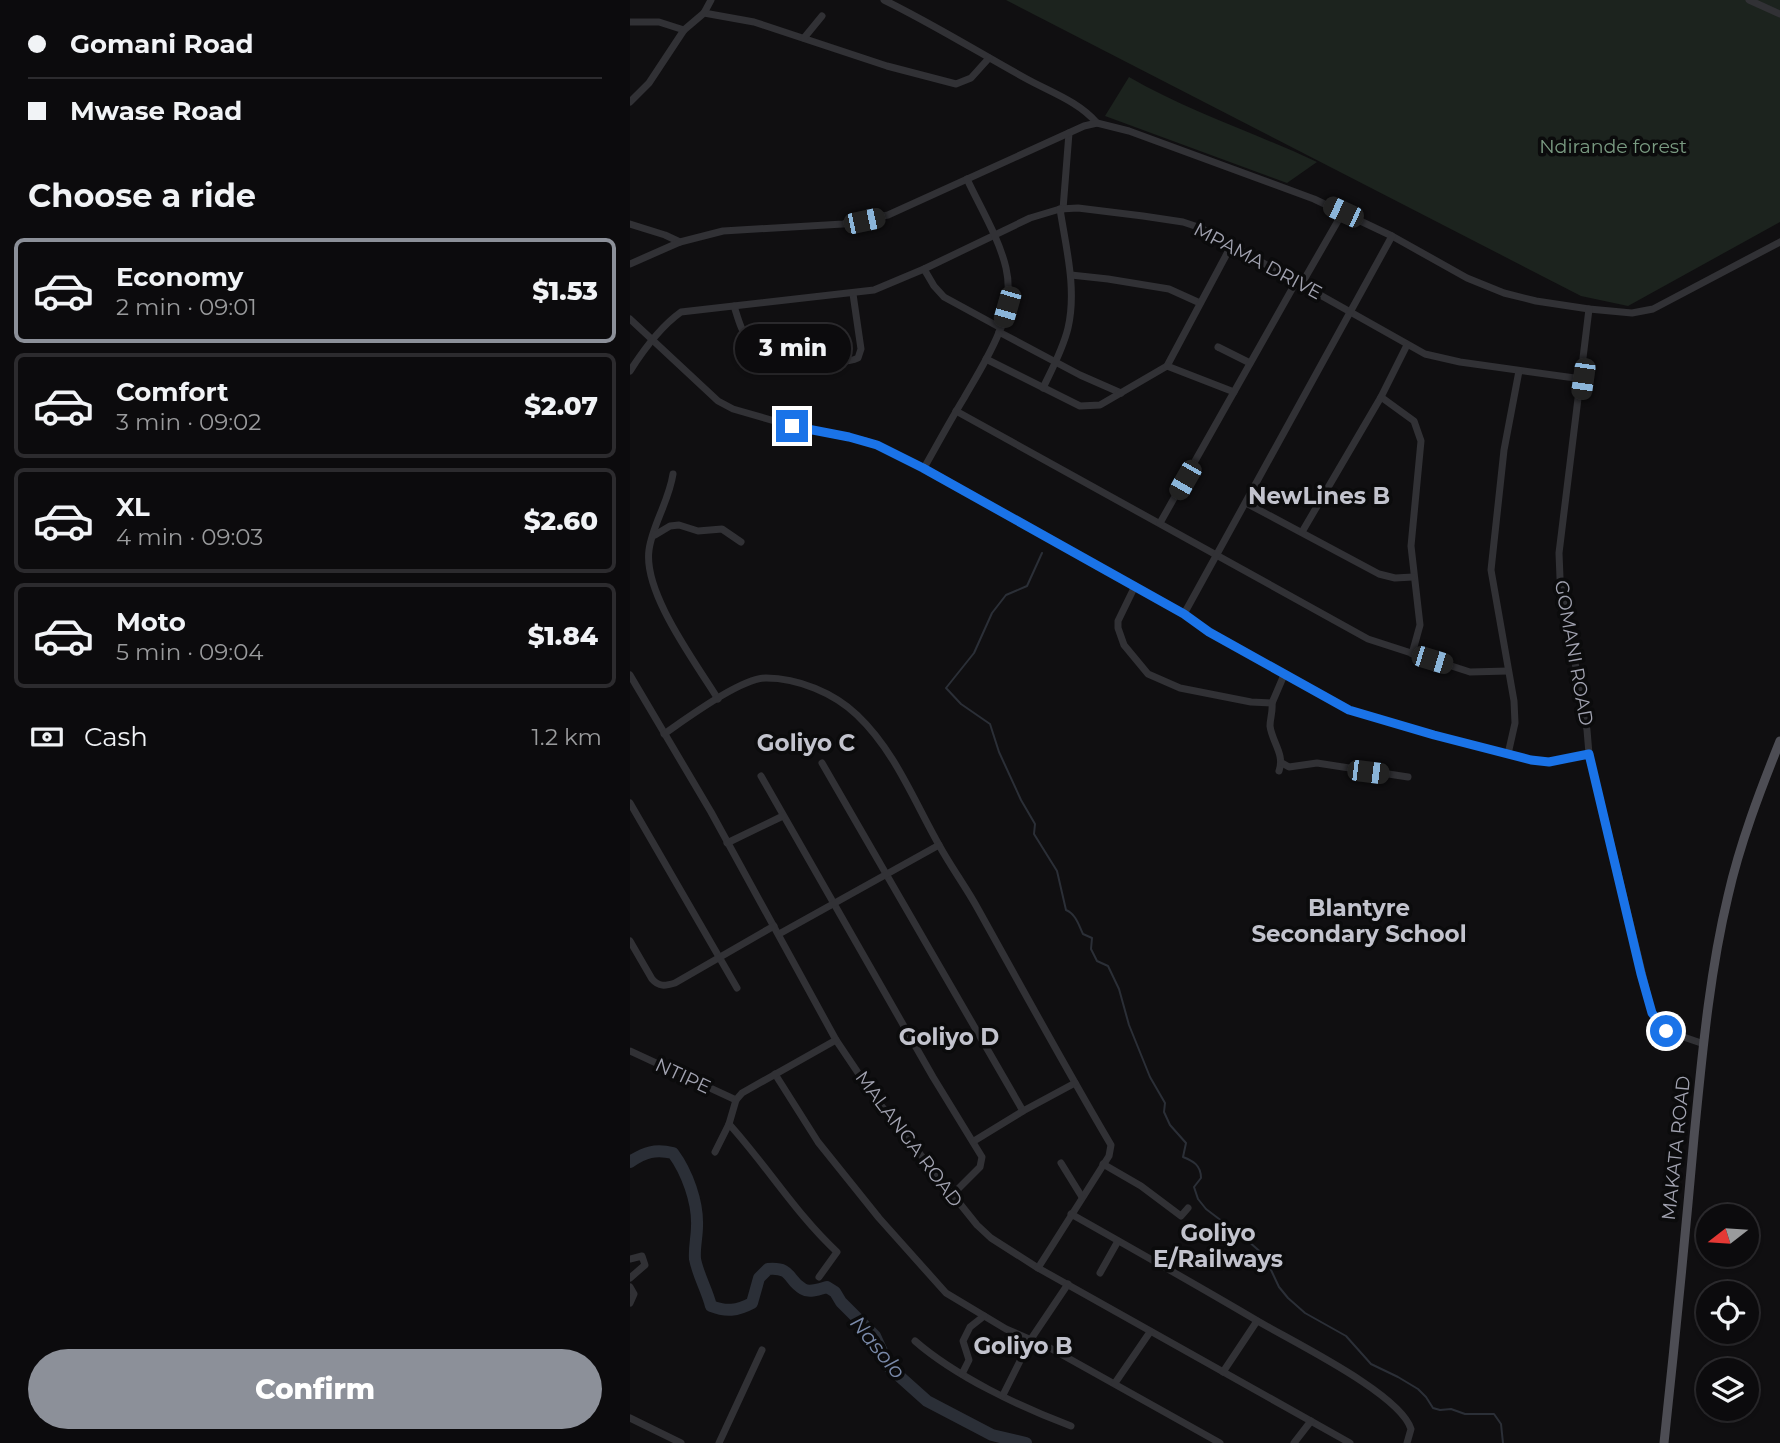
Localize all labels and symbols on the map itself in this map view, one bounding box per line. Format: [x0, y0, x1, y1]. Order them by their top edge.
park label: Ndirande forest [1539, 135, 1687, 158]
car [1320, 194, 1367, 230]
car [842, 206, 887, 236]
street label: MPAMA DRIVE [1190, 218, 1326, 304]
car [992, 284, 1023, 330]
callout: 3 min [734, 324, 850, 374]
car [1570, 357, 1597, 401]
route end [776, 410, 808, 442]
car [1166, 457, 1205, 503]
district label: NewLines B [1248, 482, 1390, 510]
street label: GOMANI ROAD [1550, 578, 1598, 728]
car [1409, 644, 1456, 676]
district label: Goliyo C [757, 729, 855, 757]
car [1346, 759, 1391, 785]
district label: Blantyre Secondary School [1251, 894, 1467, 948]
route start [1650, 1015, 1682, 1047]
district label: Goliyo D [899, 1023, 999, 1051]
street label: NTIPE [652, 1053, 714, 1099]
street label: MALANGA ROAD [850, 1067, 968, 1211]
street label: MAKATA ROAD [1657, 1075, 1695, 1221]
north arrow [1696, 1204, 1759, 1267]
district label: Goliyo E/Railways [1153, 1219, 1283, 1273]
water label: Nasolo [845, 1311, 911, 1383]
district label: Goliyo B [973, 1332, 1073, 1360]

